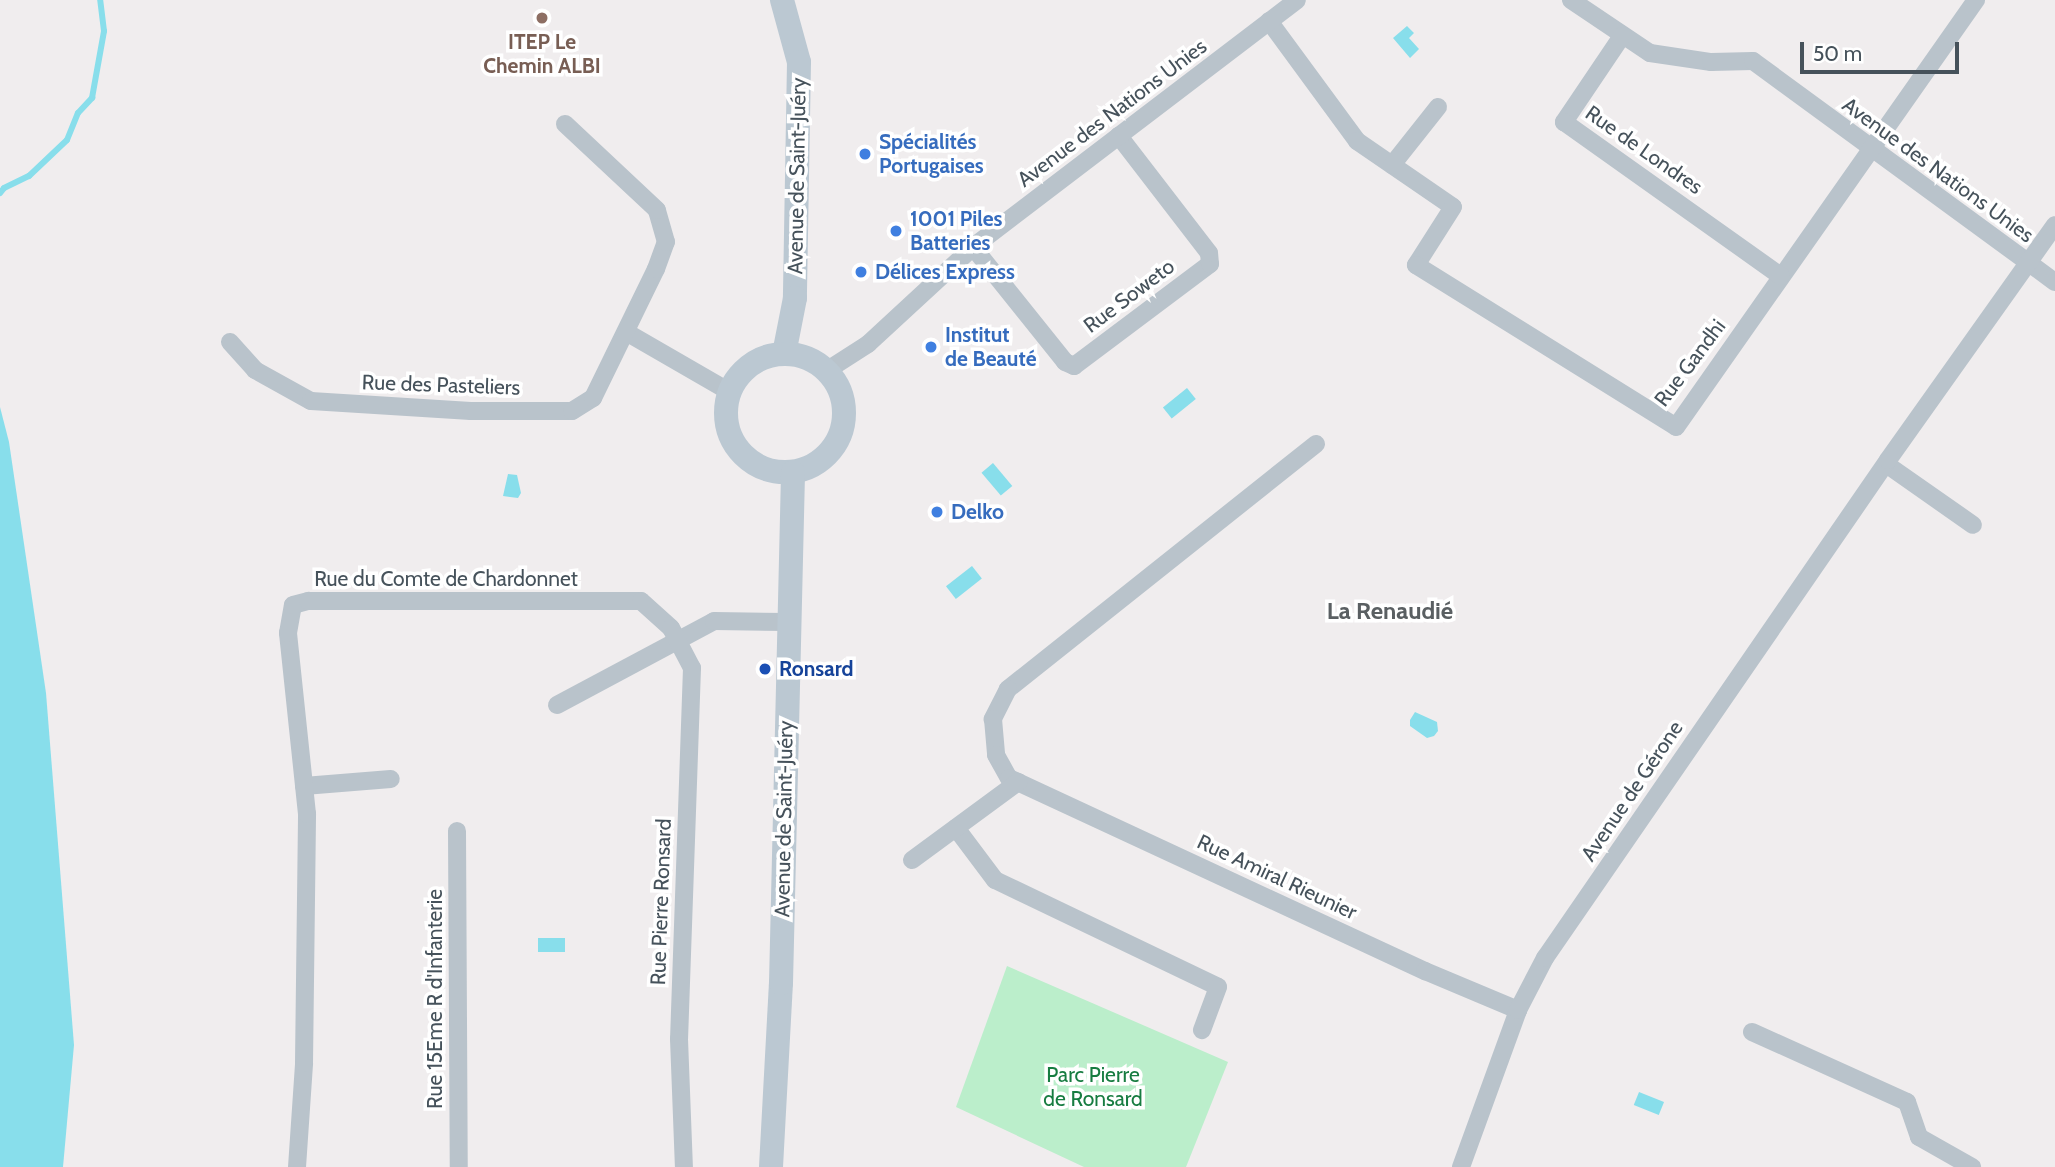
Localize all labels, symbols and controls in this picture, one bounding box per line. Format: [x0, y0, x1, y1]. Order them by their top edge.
marker: ITEP Le Chemin ALBI [534, 10, 550, 26]
scale bar [1803, 28, 1962, 72]
place label: ITEP Le Chemin ALBI [483, 29, 601, 79]
street label: Avenue des Nations Unies [1012, 34, 1212, 192]
text: 50 m [1813, 41, 1862, 66]
street label: Avenue de Saint-Juéry [783, 77, 811, 275]
street label: Avenue des Nations Unies [1837, 92, 2039, 248]
street label: Rue de Londres [1581, 100, 1707, 200]
place label: Spécialités Portugaises [879, 129, 984, 179]
marker: Spécialités Portugaises [857, 146, 873, 162]
place label: 1001 Piles Batteries [910, 206, 1002, 256]
marker: 1001 Piles Batteries [888, 223, 904, 239]
street label: Rue Soweto [1079, 254, 1179, 338]
place label: Délices Express [875, 259, 1015, 285]
marker: Délices Express [853, 264, 869, 280]
street label: Rue Gandhi [1649, 315, 1731, 411]
place label: Institut de Beauté [945, 322, 1036, 372]
marker: Institut de Beauté [923, 339, 939, 355]
street label: Rue des Pasteliers [361, 370, 521, 400]
place label: Delko [951, 499, 1004, 525]
marker: Delko [929, 504, 945, 520]
street label: Rue du Comte de Chardonnet [314, 566, 578, 592]
district label: La Renaudié [1327, 597, 1453, 625]
place label: Ronsard [779, 656, 853, 682]
marker: Ronsard [757, 661, 773, 677]
street label: Avenue de Gérone [1576, 716, 1688, 866]
street label: Avenue de Saint-Juéry [770, 720, 798, 918]
street label: Rue Pierre Ronsard [645, 818, 677, 986]
street label: Rue Amiral Rieunier [1193, 829, 1361, 925]
street label: Rue 15Eme R d'Infanterie [422, 889, 448, 1109]
park label: Parc Pierre de Ronsard [1043, 1062, 1143, 1112]

